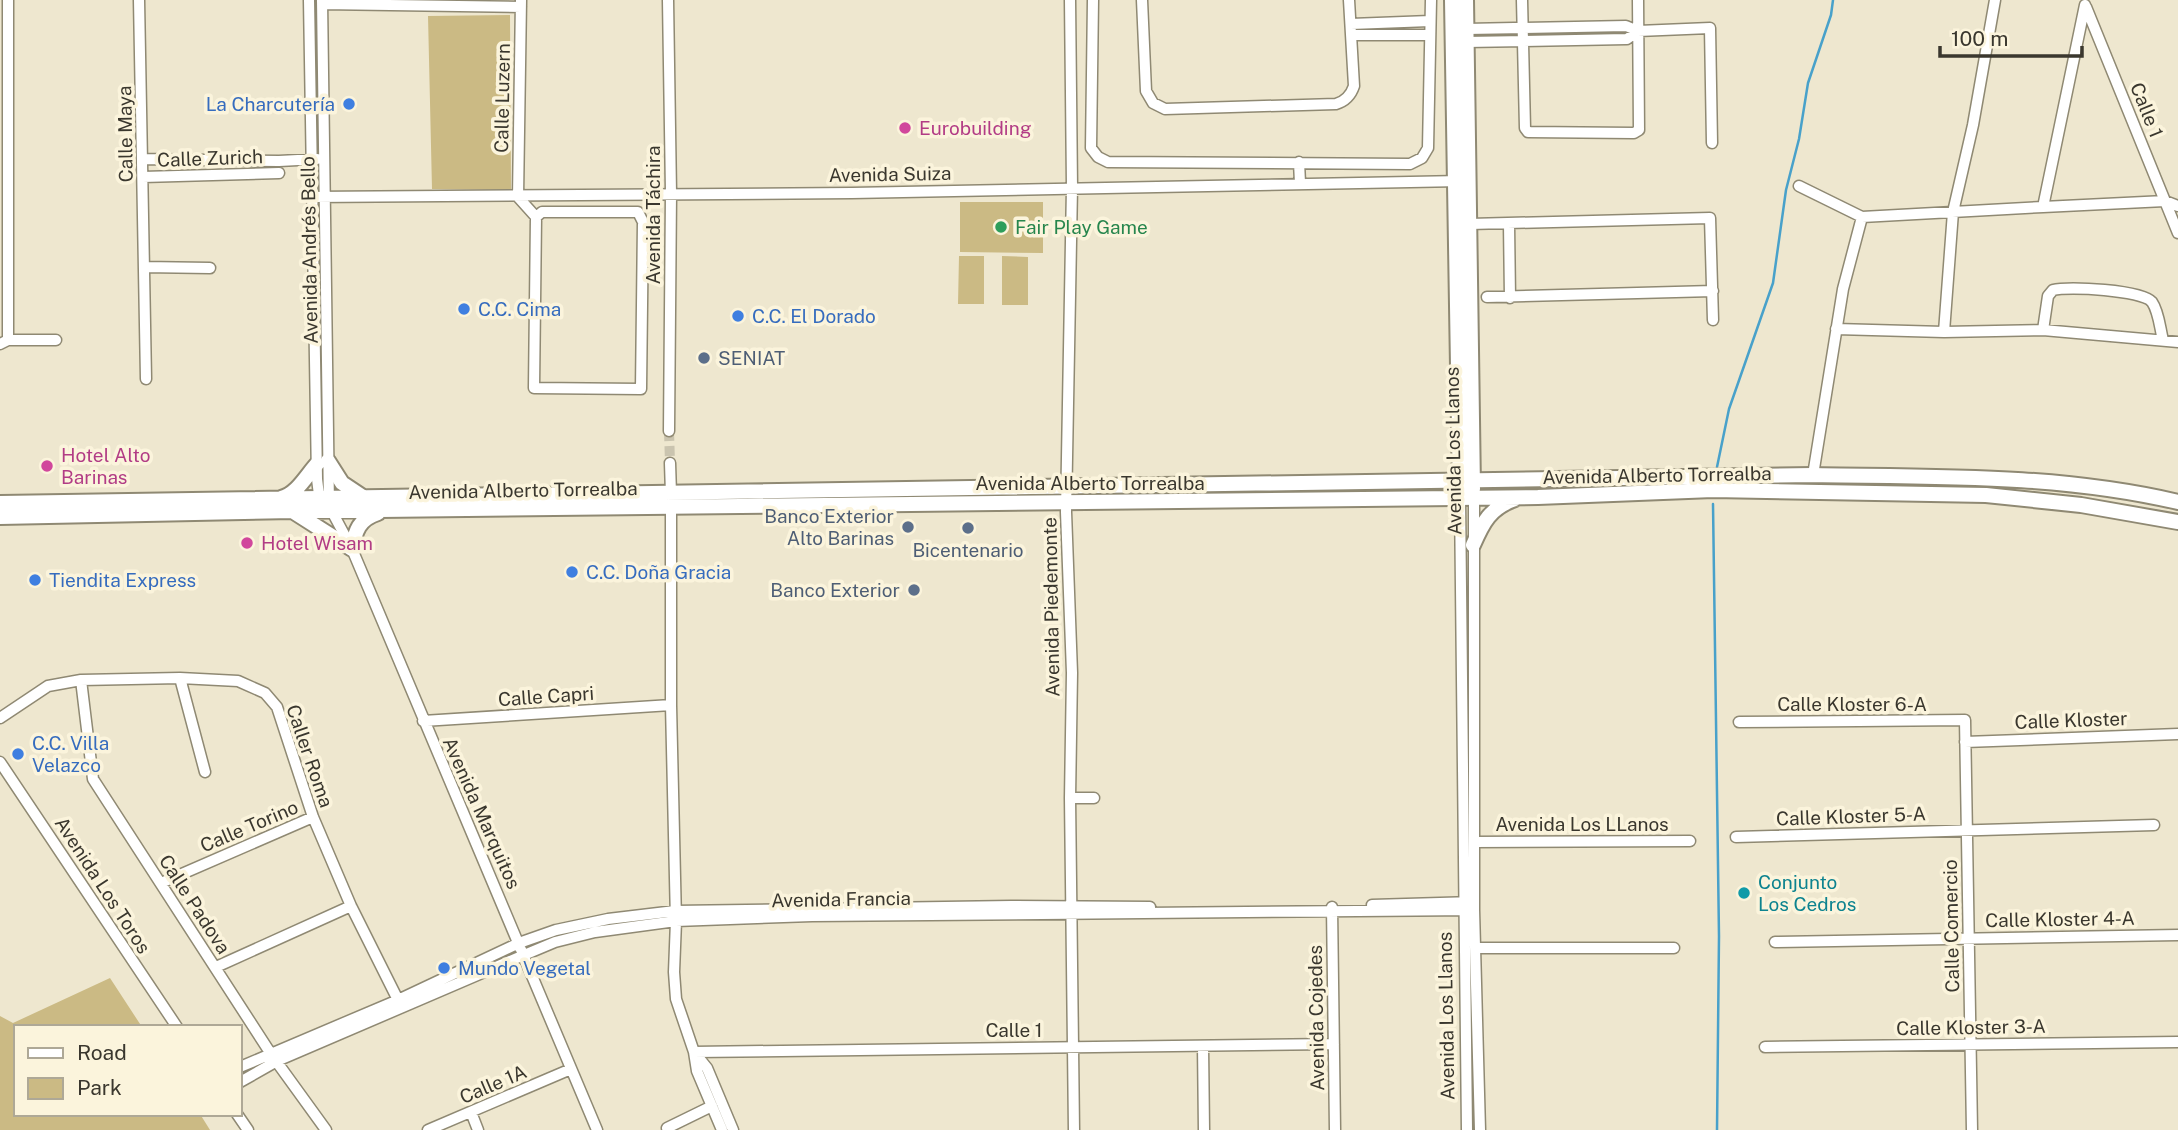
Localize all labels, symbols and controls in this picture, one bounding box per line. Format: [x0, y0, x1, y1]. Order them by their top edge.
scale bar [1940, 14, 2082, 58]
text: 100 m [1951, 26, 2008, 51]
street label: Calle Luzern [490, 43, 514, 153]
street label: Calle 1 [2126, 79, 2168, 141]
street label: Calle Maya [113, 85, 137, 183]
place label: La Charcutería [206, 93, 335, 115]
marker: La Charcutería [341, 96, 357, 112]
place label: Eurobuilding [919, 117, 1032, 139]
marker: Eurobuilding [897, 120, 913, 136]
street label: Calle Zurich [157, 145, 263, 171]
street label: Avenida Táchira [642, 146, 664, 284]
street label: Avenida Andrés Bello [296, 156, 322, 344]
street label: Avenida Suiza [828, 162, 952, 186]
place label: Fair Play Game [1015, 216, 1148, 238]
marker: Fair Play Game [993, 219, 1009, 235]
place label: C.C. Cima [478, 298, 561, 320]
marker: C.C. Cima [456, 301, 472, 317]
place label: C.C. El Dorado [752, 305, 876, 327]
marker: C.C. El Dorado [730, 308, 746, 324]
place label: SENIAT [718, 347, 785, 369]
marker: SENIAT [696, 350, 712, 366]
street label: Avenida Los Llanos [1441, 367, 1465, 535]
place label: Hotel Alto Barinas [61, 444, 150, 488]
marker: Hotel Alto Barinas [39, 458, 55, 474]
street label: Avenida Alberto Torrealba [1542, 462, 1772, 488]
street label: Avenida Alberto Torrealba [975, 472, 1205, 494]
street label: Avenida Alberto Torrealba [408, 477, 638, 503]
place label: Banco Exterior Alto Barinas [764, 505, 894, 549]
street label: Avenida Piedemonte [1038, 517, 1064, 697]
marker: Banco Exterior Alto Barinas [900, 519, 916, 535]
marker: Bicentenario [960, 520, 976, 536]
place label: Hotel Wisam [261, 532, 373, 554]
marker: Hotel Wisam [239, 535, 255, 551]
place label: Bicentenario [912, 539, 1024, 561]
place label: C.C. Doña Gracia [586, 561, 731, 583]
marker: C.C. Doña Gracia [564, 564, 580, 580]
place label: Tiendita Express [49, 569, 196, 591]
marker: Tiendita Express [27, 572, 43, 588]
place label: Banco Exterior [770, 579, 900, 601]
marker: Banco Exterior [906, 582, 922, 598]
street label: Calle Capri [497, 682, 595, 710]
street label: Calle Kloster 6-A [1777, 693, 1927, 715]
street label: Caller Roma [282, 702, 338, 810]
street label: Calle Kloster [2014, 707, 2128, 733]
place label: C.C. Villa Velazco [32, 732, 109, 776]
street label: Avenida Marquitos [439, 734, 525, 892]
marker: C.C. Villa Velazco [10, 746, 26, 762]
street label: Calle Torino [197, 796, 301, 856]
street label: Calle Kloster 5-A [1776, 802, 1926, 830]
street label: Avenida Los Toros [51, 813, 155, 957]
street label: Avenida Los LLanos [1495, 813, 1669, 835]
street label: Calle Padova [155, 850, 235, 958]
street label: Calle Comercio [1939, 859, 1963, 993]
place label: Conjunto Los Cedros [1758, 871, 1856, 915]
marker: Conjunto Los Cedros [1736, 885, 1752, 901]
street label: Avenida Francia [771, 887, 911, 911]
street label: Calle Kloster 4-A [1985, 907, 2135, 931]
street label: Avenida Los Llanos [1434, 932, 1458, 1100]
street label: Avenida Cojedes [1304, 945, 1328, 1091]
place label: Mundo Vegetal [458, 957, 591, 979]
marker: Mundo Vegetal [436, 960, 452, 976]
street label: Calle Kloster 3-A [1896, 1015, 2046, 1039]
street label: Calle 1 [985, 1019, 1043, 1041]
legend [14, 1025, 242, 1116]
text: Road [77, 1040, 127, 1065]
street label: Calle 1A [456, 1060, 530, 1108]
text: Park [77, 1075, 122, 1100]

